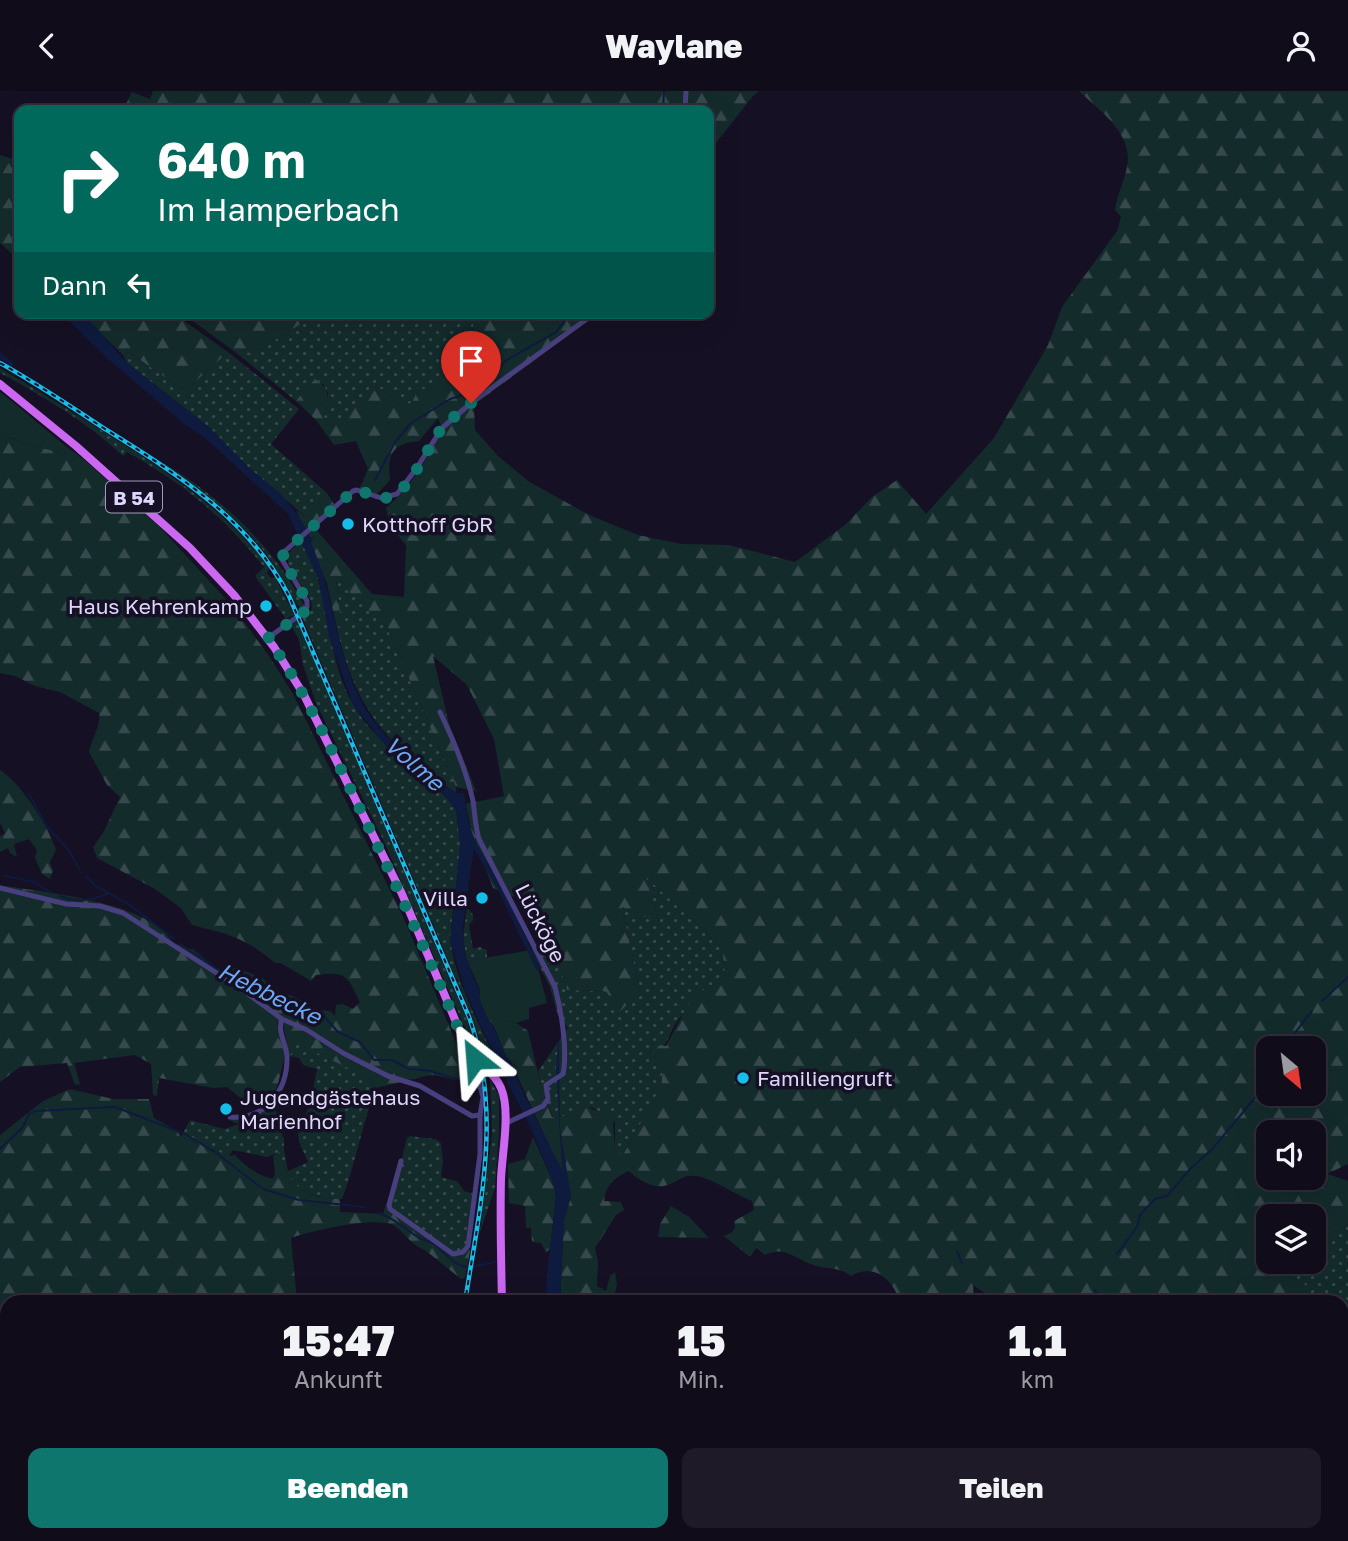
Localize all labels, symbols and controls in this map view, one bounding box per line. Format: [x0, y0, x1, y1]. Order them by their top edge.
icon: back [28, 27, 66, 65]
text: Waylane [605, 27, 743, 65]
icon: person [1282, 27, 1320, 65]
text: 640 m [157, 130, 306, 189]
icon: right [42, 133, 133, 224]
text: Im Hamperbach [157, 190, 400, 228]
icon: left [121, 266, 159, 304]
text: Dann [42, 270, 107, 301]
pin [441, 331, 501, 403]
icon: arrive [452, 342, 490, 380]
road number: B 54 [106, 481, 162, 513]
place label: Kotthoff GbR [362, 511, 493, 537]
marker: Kotthoff GbR [340, 516, 356, 532]
place label: Haus Kehrenkamp [68, 593, 252, 619]
marker: Haus Kehrenkamp [258, 598, 274, 614]
water label: Volme [380, 730, 451, 797]
street label: Lücköge [510, 879, 572, 967]
place label: Villa [423, 885, 468, 911]
marker: Villa [474, 890, 490, 906]
water label: Hebbecke [214, 956, 327, 1031]
position arrow [438, 1022, 512, 1096]
north arrow [1256, 1036, 1326, 1106]
map controls [1256, 1036, 1326, 1274]
place label: Familiengruft [757, 1065, 893, 1091]
marker: Familiengruft [735, 1070, 751, 1086]
place label: Jugendgästehaus Marienhof [240, 1084, 420, 1134]
marker: Jugendgästehaus Marienhof [218, 1101, 234, 1117]
button: sound [1256, 1120, 1326, 1190]
button: layers [1256, 1204, 1326, 1274]
text: 15:47 [283, 1315, 395, 1365]
text: 15 [677, 1315, 726, 1365]
text: 1.1 [1008, 1315, 1067, 1365]
text: Ankunft [294, 1365, 383, 1393]
text: Min. [678, 1365, 725, 1393]
text: km [1021, 1365, 1054, 1393]
button: Beenden [28, 1448, 668, 1528]
button: Teilen [682, 1448, 1321, 1528]

